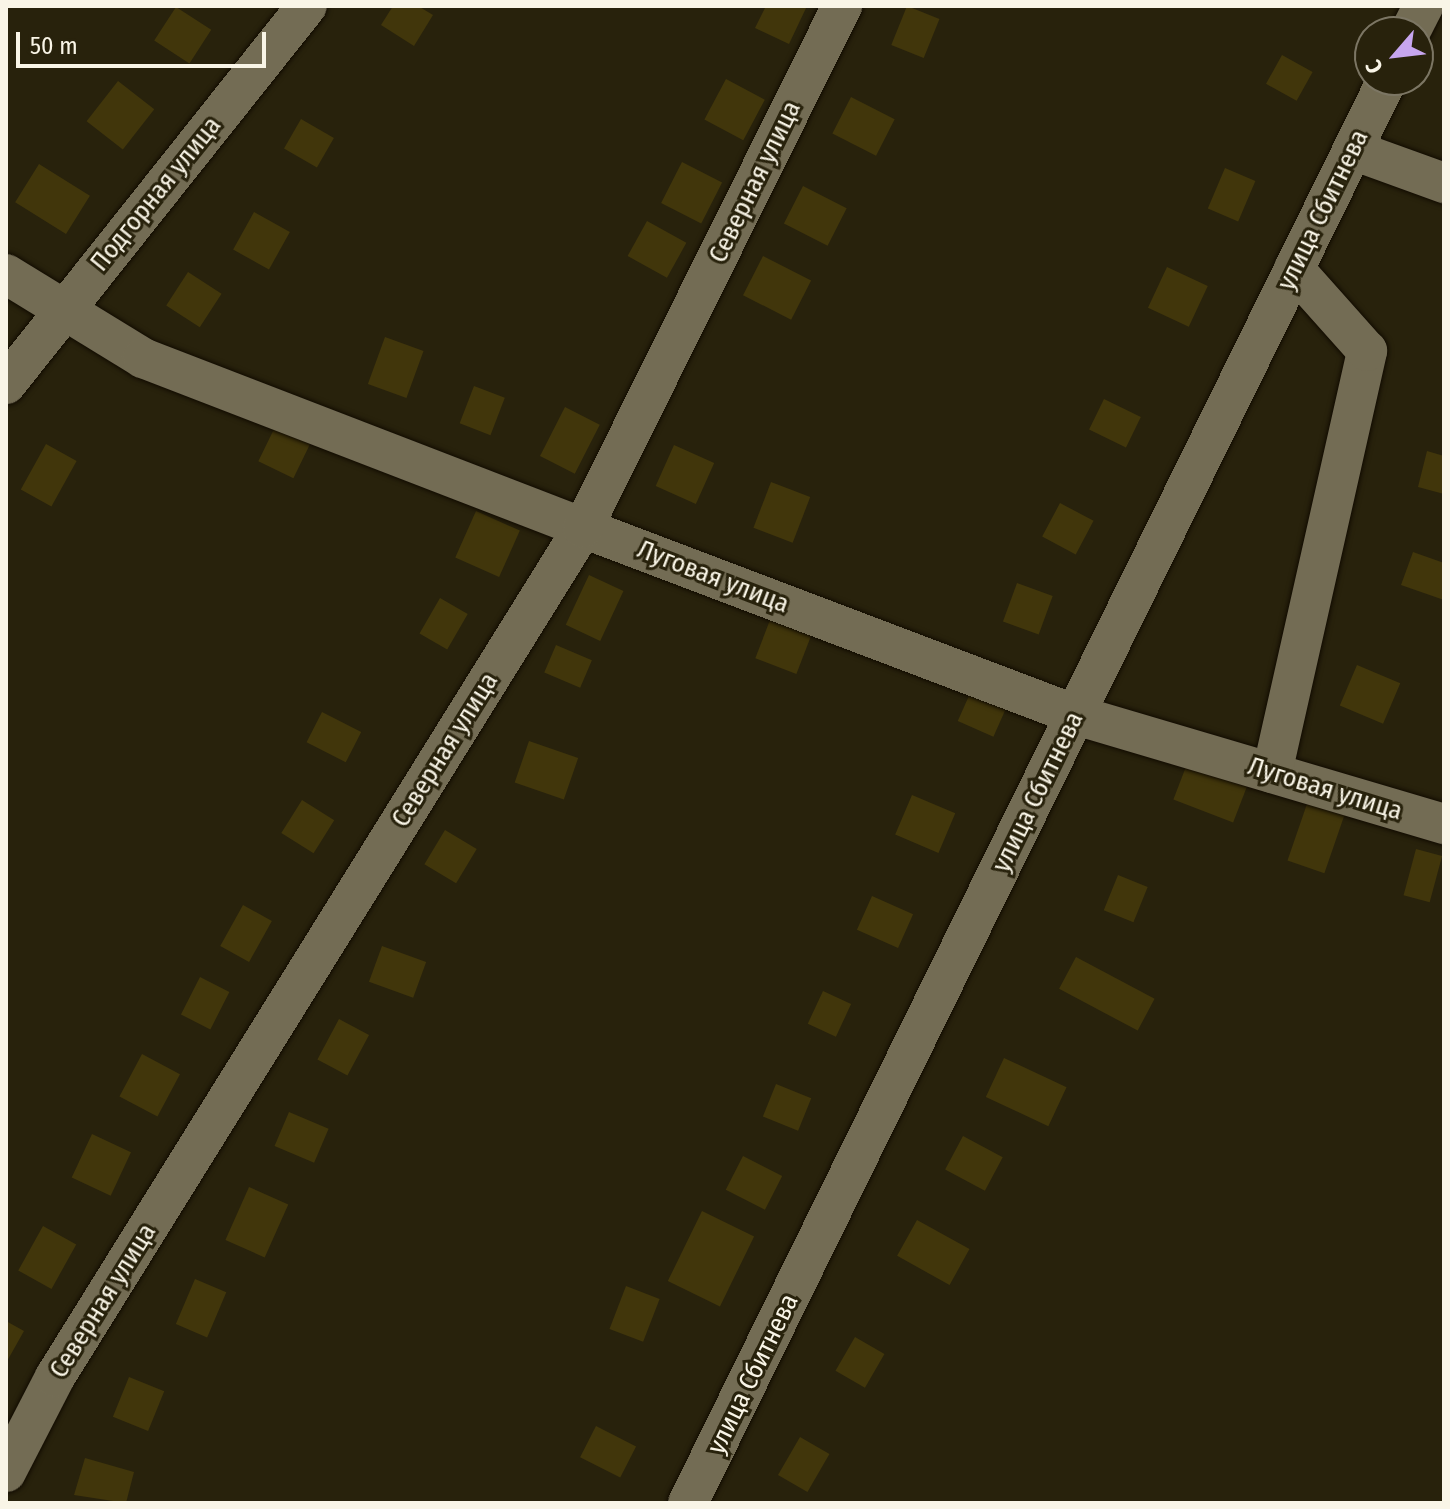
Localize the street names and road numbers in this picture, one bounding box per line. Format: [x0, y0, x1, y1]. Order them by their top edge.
street label: Северная улица [702, 96, 808, 268]
street label: Подгорная улица [84, 110, 228, 278]
street label: улица Сбитнева [1271, 125, 1375, 295]
street label: Луговая улица [633, 534, 793, 620]
street label: Северная улица [385, 667, 505, 833]
street label: улица Сбитнева [986, 707, 1090, 877]
street label: Луговая улица [1244, 751, 1406, 827]
street label: Северная улица [43, 1218, 163, 1384]
street label: улица Сбитнева [701, 1289, 805, 1459]

